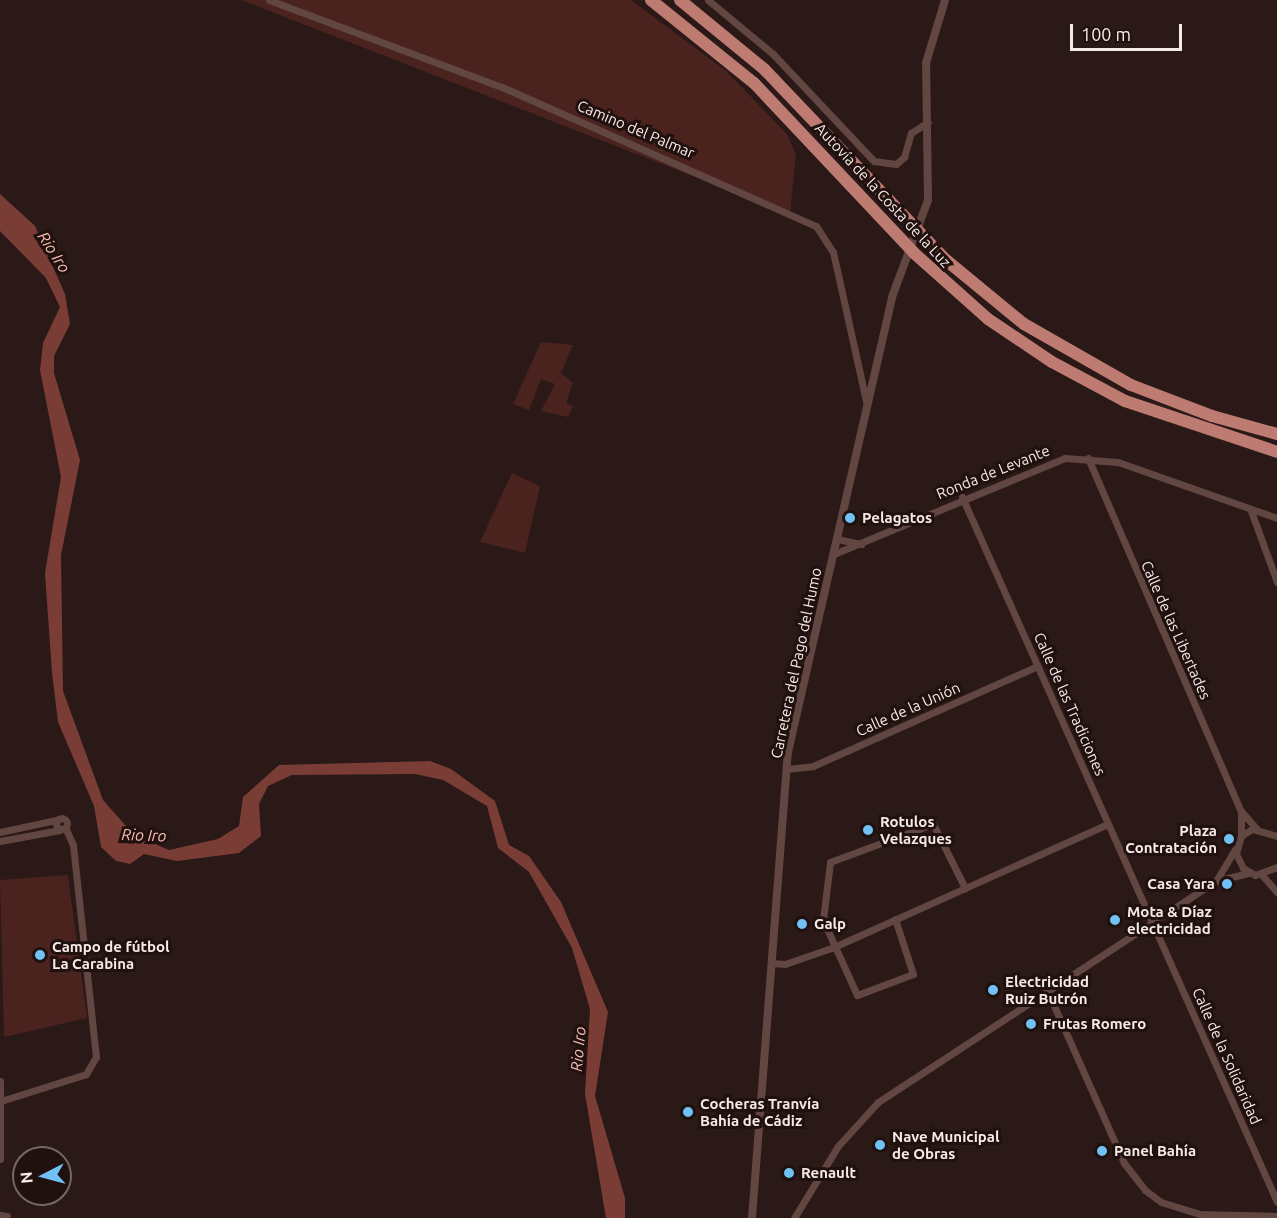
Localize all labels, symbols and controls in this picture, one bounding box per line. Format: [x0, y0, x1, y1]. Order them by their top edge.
scale bar [1073, 12, 1186, 50]
text: 100 m [1081, 24, 1131, 44]
street label: Camino del Palmar [575, 96, 697, 162]
street label: Autovía de la Costa de la Luz [811, 119, 955, 271]
water label: Rio Iro [34, 228, 74, 276]
street label: Ronda de Levante [934, 441, 1052, 503]
place label: Pelagatos [862, 509, 932, 527]
marker: Pelagatos [843, 511, 857, 525]
street label: Calle de las Libertades [1137, 558, 1215, 702]
street label: Carretera del Pago del Humo [767, 566, 825, 760]
street label: Calle de las Tradiciones [1030, 630, 1110, 778]
street label: Calle de la Unión [853, 678, 963, 740]
place label: Rotulos Velazques [880, 812, 952, 847]
place label: Plaza Contratación [1125, 821, 1217, 856]
marker: Rotulos Velazques [861, 823, 875, 837]
water label: Rio Iro [121, 825, 167, 845]
marker: Plaza Contratación [1222, 832, 1236, 846]
place label: Casa Yara [1147, 875, 1215, 893]
marker: Casa Yara [1220, 877, 1234, 891]
place label: Mota & Díaz electricidad [1127, 902, 1212, 937]
marker: Mota & Díaz electricidad [1108, 913, 1122, 927]
place label: Galp [814, 915, 846, 933]
marker: Galp [795, 917, 809, 931]
place label: Campo de fútbol La Carabina [52, 937, 170, 972]
marker: Campo de fútbol La Carabina [33, 948, 47, 962]
place label: Electricidad Ruiz Butrón [1005, 972, 1089, 1007]
marker: Electricidad Ruiz Butrón [986, 983, 1000, 997]
street label: Calle de la Solidaridad [1189, 985, 1265, 1127]
place label: Frutas Romero [1043, 1015, 1146, 1033]
marker: Frutas Romero [1024, 1017, 1038, 1031]
water label: Rio Iro [566, 1026, 590, 1072]
place label: Cocheras Tranvía Bahía de Cádiz [700, 1094, 819, 1129]
marker: Cocheras Tranvía Bahía de Cádiz [681, 1105, 695, 1119]
place label: Nave Municipal de Obras [892, 1127, 1000, 1162]
marker: Nave Municipal de Obras [873, 1138, 887, 1152]
place label: Panel Bahía [1114, 1142, 1196, 1160]
marker: Panel Bahía [1095, 1144, 1109, 1158]
north arrow [12, 1146, 72, 1206]
place label: Renault [801, 1164, 856, 1182]
marker: Renault [782, 1166, 796, 1180]
text: N [17, 1171, 36, 1185]

